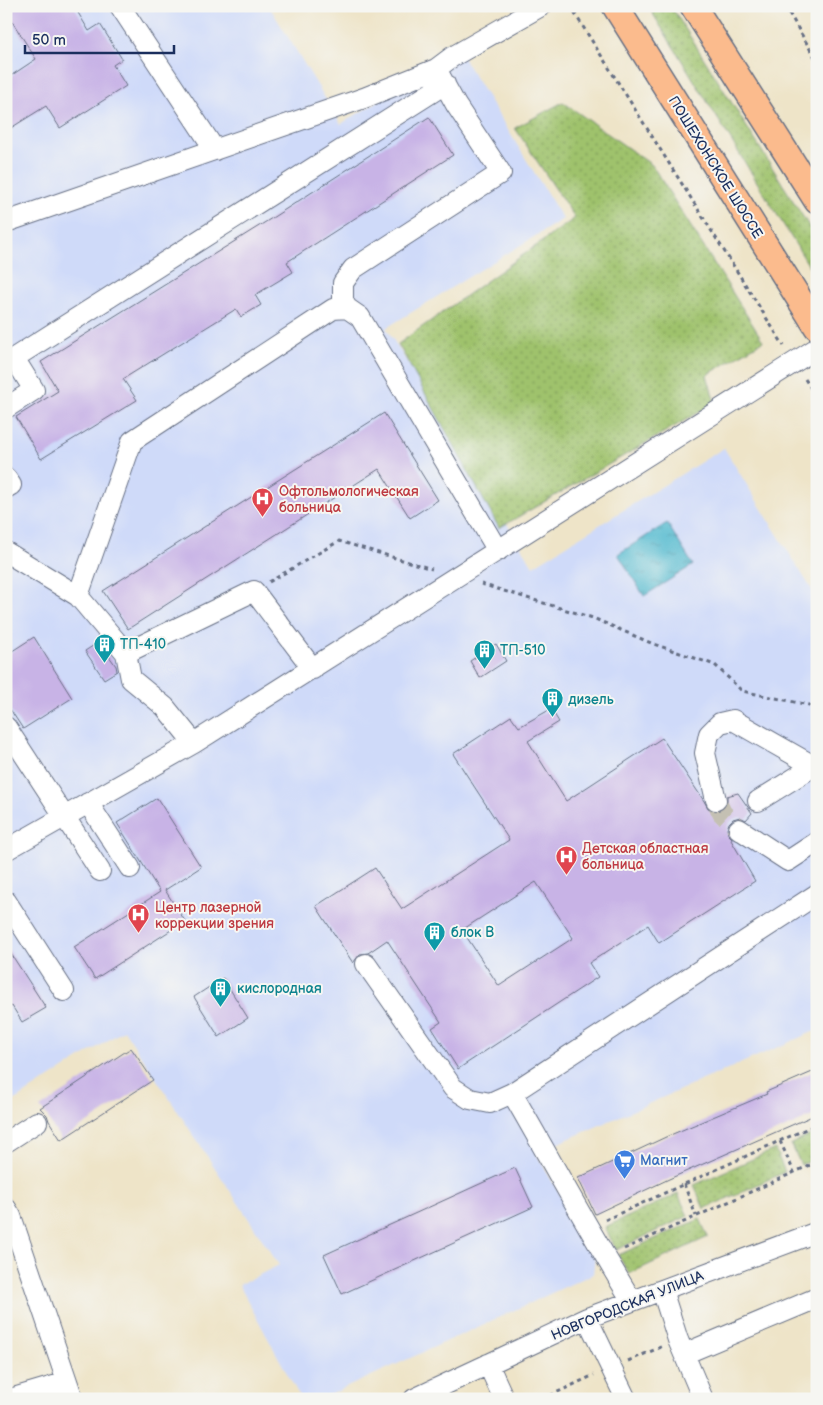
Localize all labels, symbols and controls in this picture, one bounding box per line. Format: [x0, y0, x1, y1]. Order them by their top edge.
scale bar [25, 22, 174, 54]
text: 50 m [32, 31, 66, 50]
street label: ПОШЕХОНСКОЕ ШОССЕ [665, 93, 766, 242]
place label: Офтольмологическая больница [279, 483, 419, 516]
hospital icon: Офтольмологическая больница [251, 487, 275, 518]
building icon: ТП-410 [92, 632, 116, 663]
place label: ТП-410 [120, 636, 166, 653]
building icon: ТП-510 [472, 638, 496, 669]
place label: ТП-510 [500, 642, 545, 659]
building icon: дизель [540, 687, 564, 718]
place label: дизель [568, 691, 614, 708]
place label: Детская областная больница [582, 840, 709, 873]
hospital icon: Детская областная больница [554, 844, 578, 875]
place label: Центр лазерной коррекции зрения [155, 899, 274, 932]
hospital icon: Центр лазерной коррекции зрения [127, 903, 151, 934]
building icon: блок В [423, 920, 447, 951]
place label: блок В [451, 924, 494, 941]
building icon: кислородная [209, 976, 233, 1007]
place label: кислородная [237, 980, 322, 997]
supermarket icon: Магнит [612, 1148, 636, 1179]
place label: Магнит [640, 1152, 688, 1169]
street label: НОВГОРОДСКАЯ УЛИЦА [549, 1267, 706, 1344]

